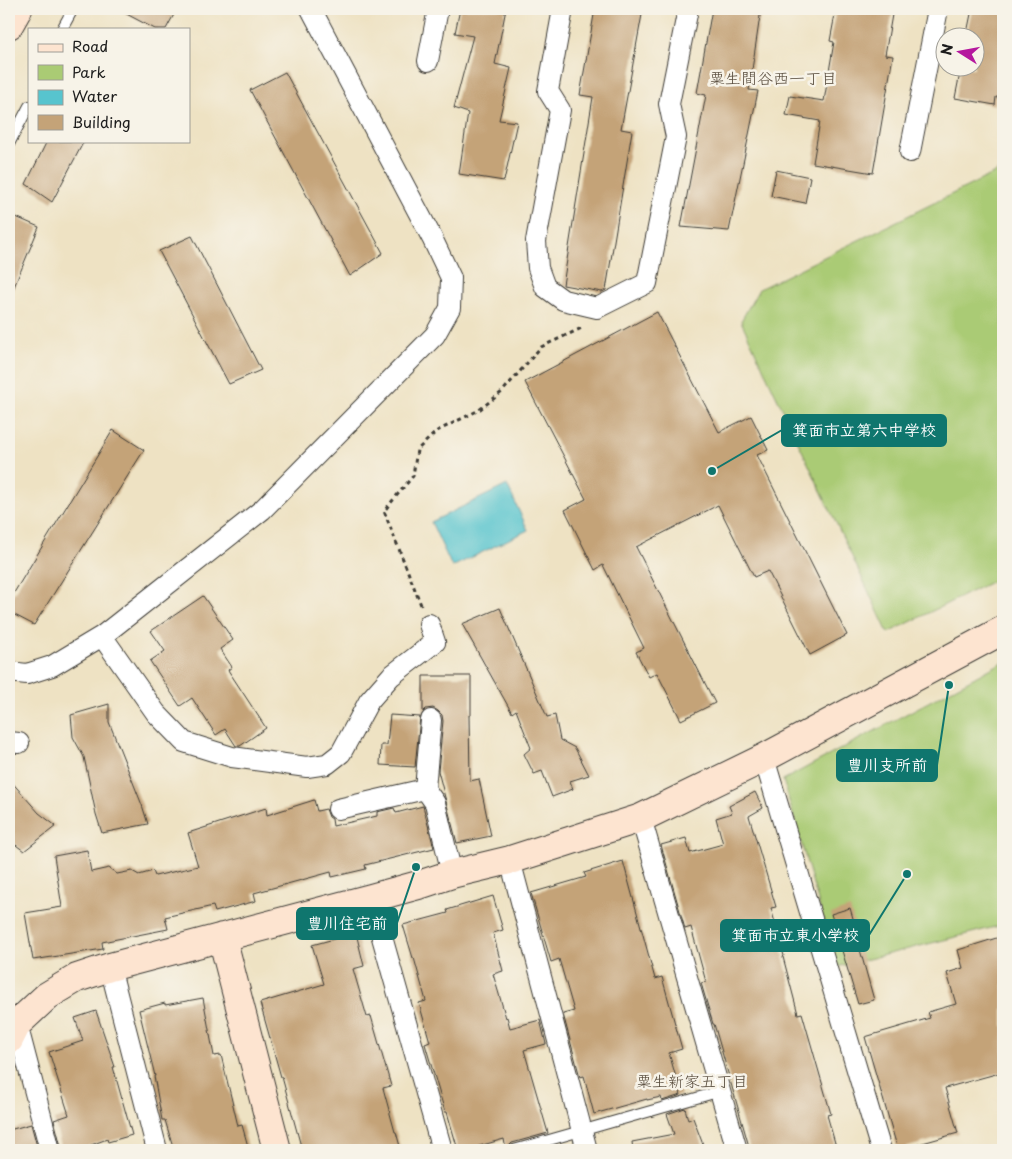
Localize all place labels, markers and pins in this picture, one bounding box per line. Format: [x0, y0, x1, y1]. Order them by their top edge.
callout: 箕面市立第六中学校 [782, 415, 946, 446]
callout: 豊川支所前 [837, 750, 937, 781]
callout: 豊川住宅前 [297, 908, 397, 939]
callout: 箕面市立東小学校 [721, 920, 869, 951]

